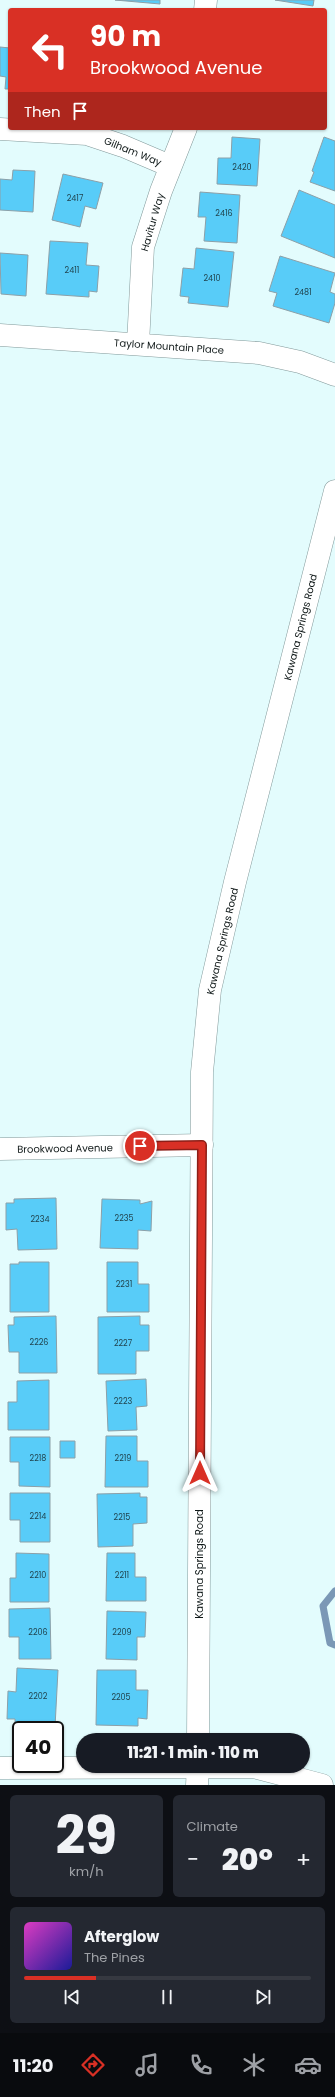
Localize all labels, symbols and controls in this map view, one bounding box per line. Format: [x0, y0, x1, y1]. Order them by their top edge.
text: 90 m [90, 17, 161, 56]
icon: left [24, 24, 76, 76]
text: Brookwood Avenue [90, 55, 262, 80]
icon: arrive [69, 100, 91, 122]
text: Then [24, 101, 61, 122]
street label: Gilham Way [102, 133, 164, 170]
house number: 2420 [232, 162, 252, 173]
street label: Havitur Way [137, 191, 168, 253]
house number: 2417 [67, 193, 84, 204]
house number: 2416 [215, 208, 233, 219]
house number: 2411 [65, 265, 79, 276]
house number: 2410 [203, 273, 221, 284]
house number: 2481 [294, 287, 312, 298]
street label: Taylor Mountain Place [114, 335, 224, 358]
street label: Kawana Springs Road [280, 572, 321, 682]
street label: Kawana Springs Road [203, 886, 242, 996]
pin [123, 1129, 157, 1163]
icon: arrive [129, 1135, 151, 1157]
street label: Brookwood Avenue [17, 1140, 113, 1157]
house number: 2235 [115, 1213, 133, 1224]
house number: 2234 [31, 1214, 49, 1225]
house number: 2231 [116, 1279, 132, 1290]
house number: 2226 [30, 1337, 48, 1348]
house number: 2227 [114, 1338, 133, 1349]
house number: 2223 [114, 1396, 133, 1407]
position arrow [179, 1452, 221, 1494]
house number: 2218 [30, 1453, 46, 1464]
house number: 2219 [115, 1453, 131, 1464]
street label: Kawana Springs Road [192, 1509, 207, 1619]
house number: 2214 [30, 1511, 46, 1522]
house number: 2215 [114, 1512, 130, 1523]
house number: 2210 [30, 1570, 46, 1581]
house number: 2211 [115, 1570, 129, 1581]
house number: 2206 [28, 1627, 48, 1638]
house number: 2209 [112, 1627, 132, 1638]
house number: 2202 [29, 1691, 48, 1702]
house number: 2205 [111, 1692, 131, 1703]
speed limit sign: 40 [12, 1721, 64, 1773]
text: 11:21 · 1 min · 110 m [127, 1742, 259, 1763]
text: 29 [55, 1799, 117, 1872]
text: Climate [187, 1817, 238, 1836]
text: 20° [222, 1838, 273, 1881]
text: − [187, 1844, 199, 1875]
text: + [296, 1844, 311, 1875]
text: km/h [69, 1862, 104, 1881]
text: Afterglow [84, 1926, 159, 1947]
text: The Pines [84, 1948, 145, 1967]
icon: previous [61, 1986, 83, 2008]
icon: pause [156, 1986, 178, 2008]
icon: next [252, 1986, 274, 2008]
icon: directions [79, 2051, 107, 2079]
icon: music [133, 2051, 161, 2079]
icon: phone [187, 2051, 215, 2079]
icon: climate [240, 2051, 268, 2079]
icon: car [294, 2051, 322, 2079]
text: 11:20 [13, 2053, 54, 2078]

